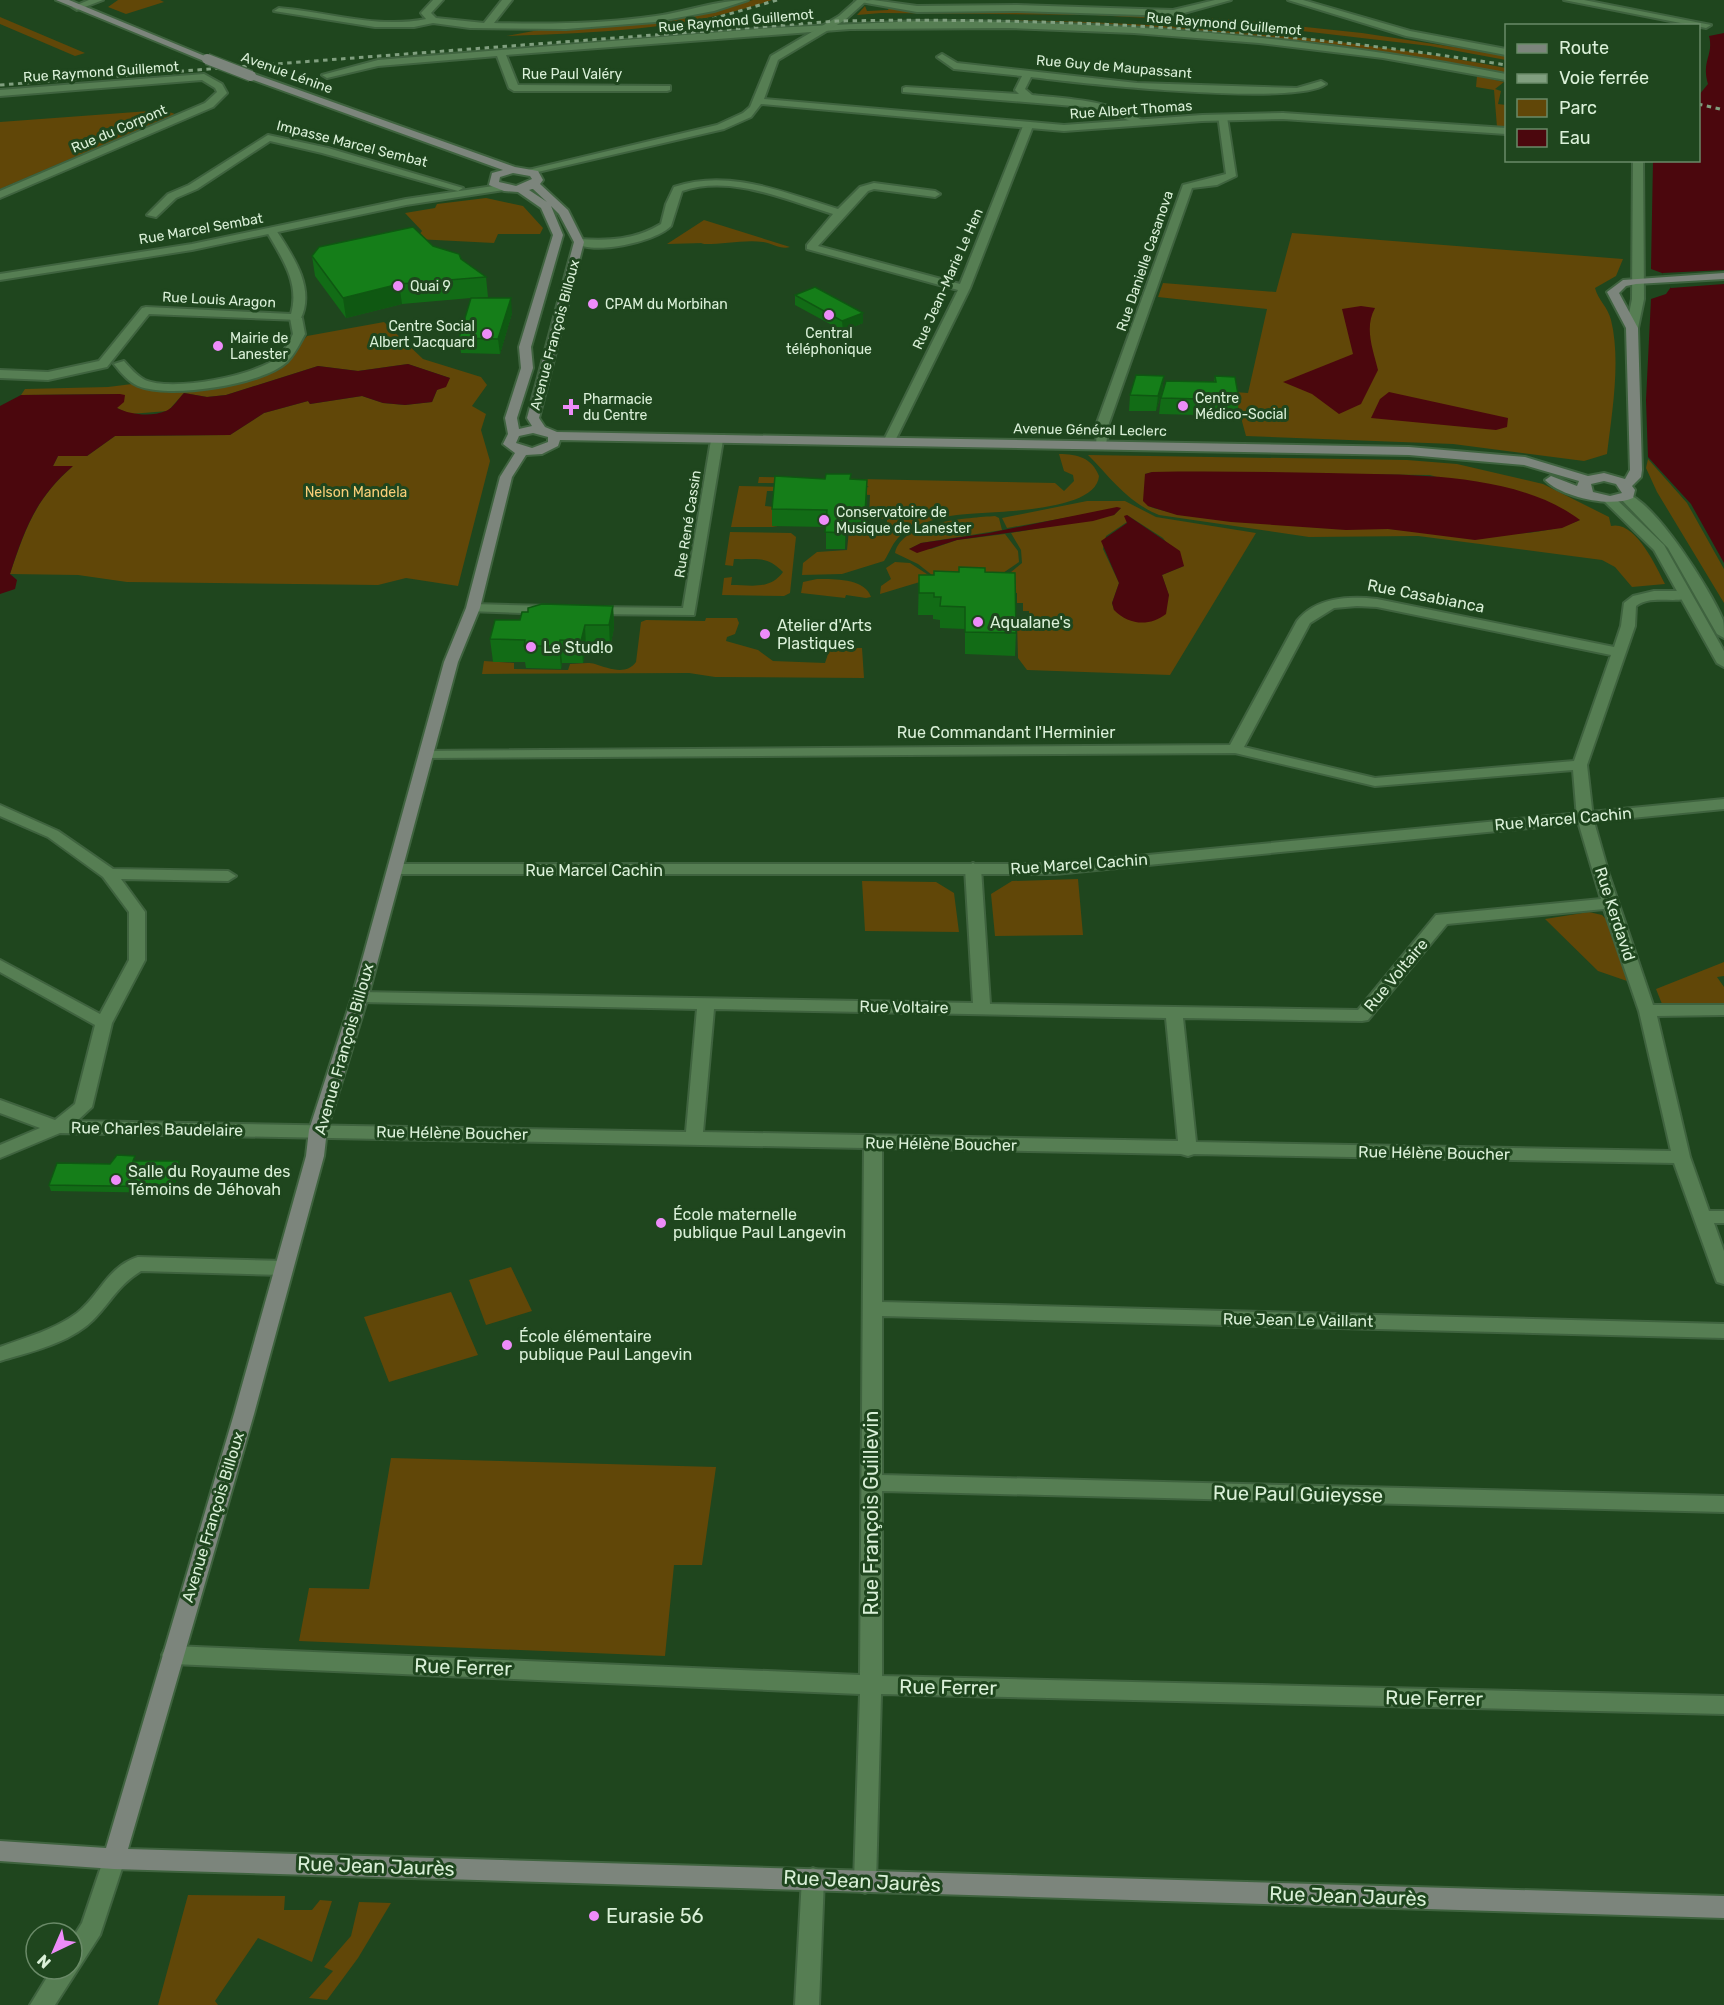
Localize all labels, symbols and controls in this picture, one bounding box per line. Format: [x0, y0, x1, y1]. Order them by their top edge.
street label: Rue Raymond Guillemot [658, 6, 815, 36]
street label: Rue Raymond Guillemot [1146, 9, 1303, 39]
legend [1505, 24, 1700, 162]
text: Route [1559, 37, 1609, 59]
street label: Avenue Lénine [239, 49, 335, 97]
street label: Rue Guy de Maupassant [1035, 52, 1193, 82]
street label: Rue Raymond Guillemot [23, 58, 180, 86]
street label: Rue Paul Valéry [522, 66, 623, 83]
text: Voie ferrée [1559, 67, 1649, 89]
street label: Rue Albert Thomas [1069, 97, 1193, 123]
text: Parc [1559, 97, 1597, 119]
street label: Rue du Corpont [69, 101, 170, 157]
street label: Impasse Marcel Sembat [275, 117, 430, 171]
text: Eau [1559, 127, 1591, 149]
street label: Rue Danielle Casanova [1113, 189, 1177, 333]
street label: Rue Jean-Marie Le Hen [909, 206, 987, 352]
street label: Rue Marcel Sembat [138, 210, 265, 248]
street label: Avenue François Billoux [527, 257, 583, 412]
place label: Quai 9 [410, 278, 451, 295]
marker: Quai 9 [391, 279, 405, 293]
street label: Rue Louis Aragon [162, 289, 276, 311]
place label: CPAM du Morbihan [605, 296, 728, 313]
marker: CPAM du Morbihan [586, 297, 600, 311]
marker: Central téléphonique [822, 308, 836, 322]
place label: Centre Social Albert Jacquard [370, 318, 475, 351]
place label: Central téléphonique [786, 325, 872, 358]
marker: Centre Social Albert Jacquard [480, 327, 494, 341]
place label: Mairie de Lanester [230, 330, 289, 363]
marker: Mairie de Lanester [211, 339, 225, 353]
place label: Centre Médico-Social [1195, 390, 1287, 423]
place label: Pharmacie du Centre [583, 391, 653, 424]
marker: Centre Médico-Social [1176, 399, 1190, 413]
marker: Pharmacie du Centre [564, 400, 578, 414]
street label: Avenue Général Leclerc [1013, 420, 1167, 440]
street label: Rue René Cassin [671, 469, 705, 579]
park label: Nelson Mandela [305, 484, 407, 501]
place label: Conservatoire de Musique de Lanester [836, 504, 972, 537]
marker: Conservatoire de Musique de Lanester [817, 513, 831, 527]
street label: Rue Casabianca [1366, 575, 1486, 617]
place label: Aqualane's [990, 613, 1071, 632]
marker: Aqualane's [971, 615, 985, 629]
place label: Atelier d'Arts Plastiques [777, 616, 872, 653]
marker: Atelier d'Arts Plastiques [758, 627, 772, 641]
place label: Le Stud!o [543, 638, 613, 657]
marker: Le Stud!o [524, 640, 538, 654]
street label: Rue Commandant l'Herminier [897, 723, 1115, 742]
street label: Rue Marcel Cachin [1494, 804, 1632, 834]
street label: Rue Marcel Cachin [1010, 850, 1148, 878]
street label: Rue Marcel Cachin [525, 861, 663, 880]
street label: Rue Kerdavid [1591, 865, 1639, 963]
street label: Rue Voltaire [1360, 935, 1432, 1015]
street label: Avenue François Billoux [310, 961, 378, 1137]
street label: Rue Voltaire [859, 997, 949, 1017]
street label: Rue Charles Baudelaire [71, 1118, 243, 1140]
street label: Rue Hélène Boucher [376, 1122, 528, 1144]
street label: Rue Hélène Boucher [865, 1133, 1017, 1155]
street label: Rue Hélène Boucher [1358, 1142, 1510, 1164]
place label: Salle du Royaume des Témoins de Jéhovah [128, 1162, 291, 1199]
marker: Salle du Royaume des Témoins de Jéhovah [109, 1173, 123, 1187]
place label: École maternelle publique Paul Langevin [673, 1205, 846, 1242]
marker: École maternelle publique Paul Langevin [654, 1216, 668, 1230]
street label: Rue Jean Le Vaillant [1223, 1309, 1373, 1331]
place label: École élémentaire publique Paul Langevin [519, 1327, 692, 1364]
marker: École élémentaire publique Paul Langevin [500, 1338, 514, 1352]
street label: Rue François Guillevin [859, 1411, 883, 1615]
street label: Avenue François Billoux [178, 1429, 248, 1605]
street label: Rue Paul Guieysse [1213, 1481, 1383, 1507]
street label: Rue Ferrer [414, 1653, 513, 1681]
street label: Rue Ferrer [899, 1674, 997, 1700]
street label: Rue Ferrer [1385, 1685, 1483, 1711]
street label: Rue Jean Jaurès [297, 1851, 455, 1881]
street label: Rue Jean Jaurès [783, 1865, 941, 1897]
street label: Rue Jean Jaurès [1269, 1881, 1427, 1911]
place label: Eurasie 56 [606, 1904, 704, 1928]
marker: Eurasie 56 [587, 1909, 601, 1923]
north arrow [24, 1921, 84, 1981]
text: N [33, 1951, 55, 1972]

